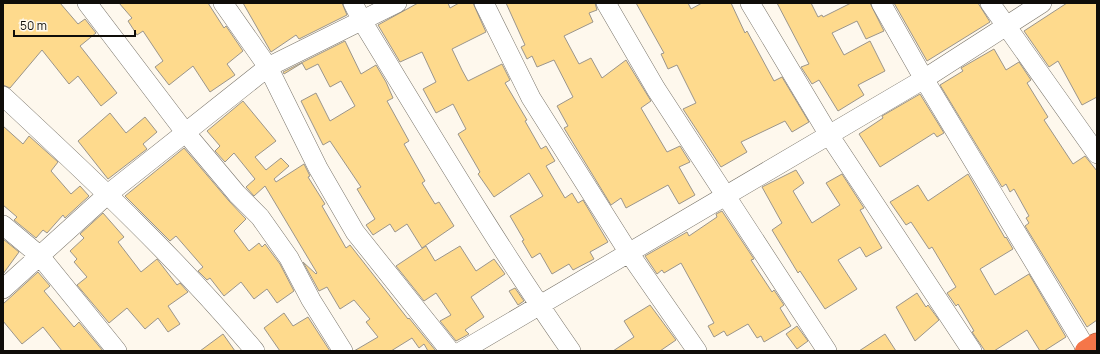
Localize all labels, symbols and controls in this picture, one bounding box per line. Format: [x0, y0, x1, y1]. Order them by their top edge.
scale bar [14, 12, 135, 38]
text: 50 m [20, 17, 47, 34]

